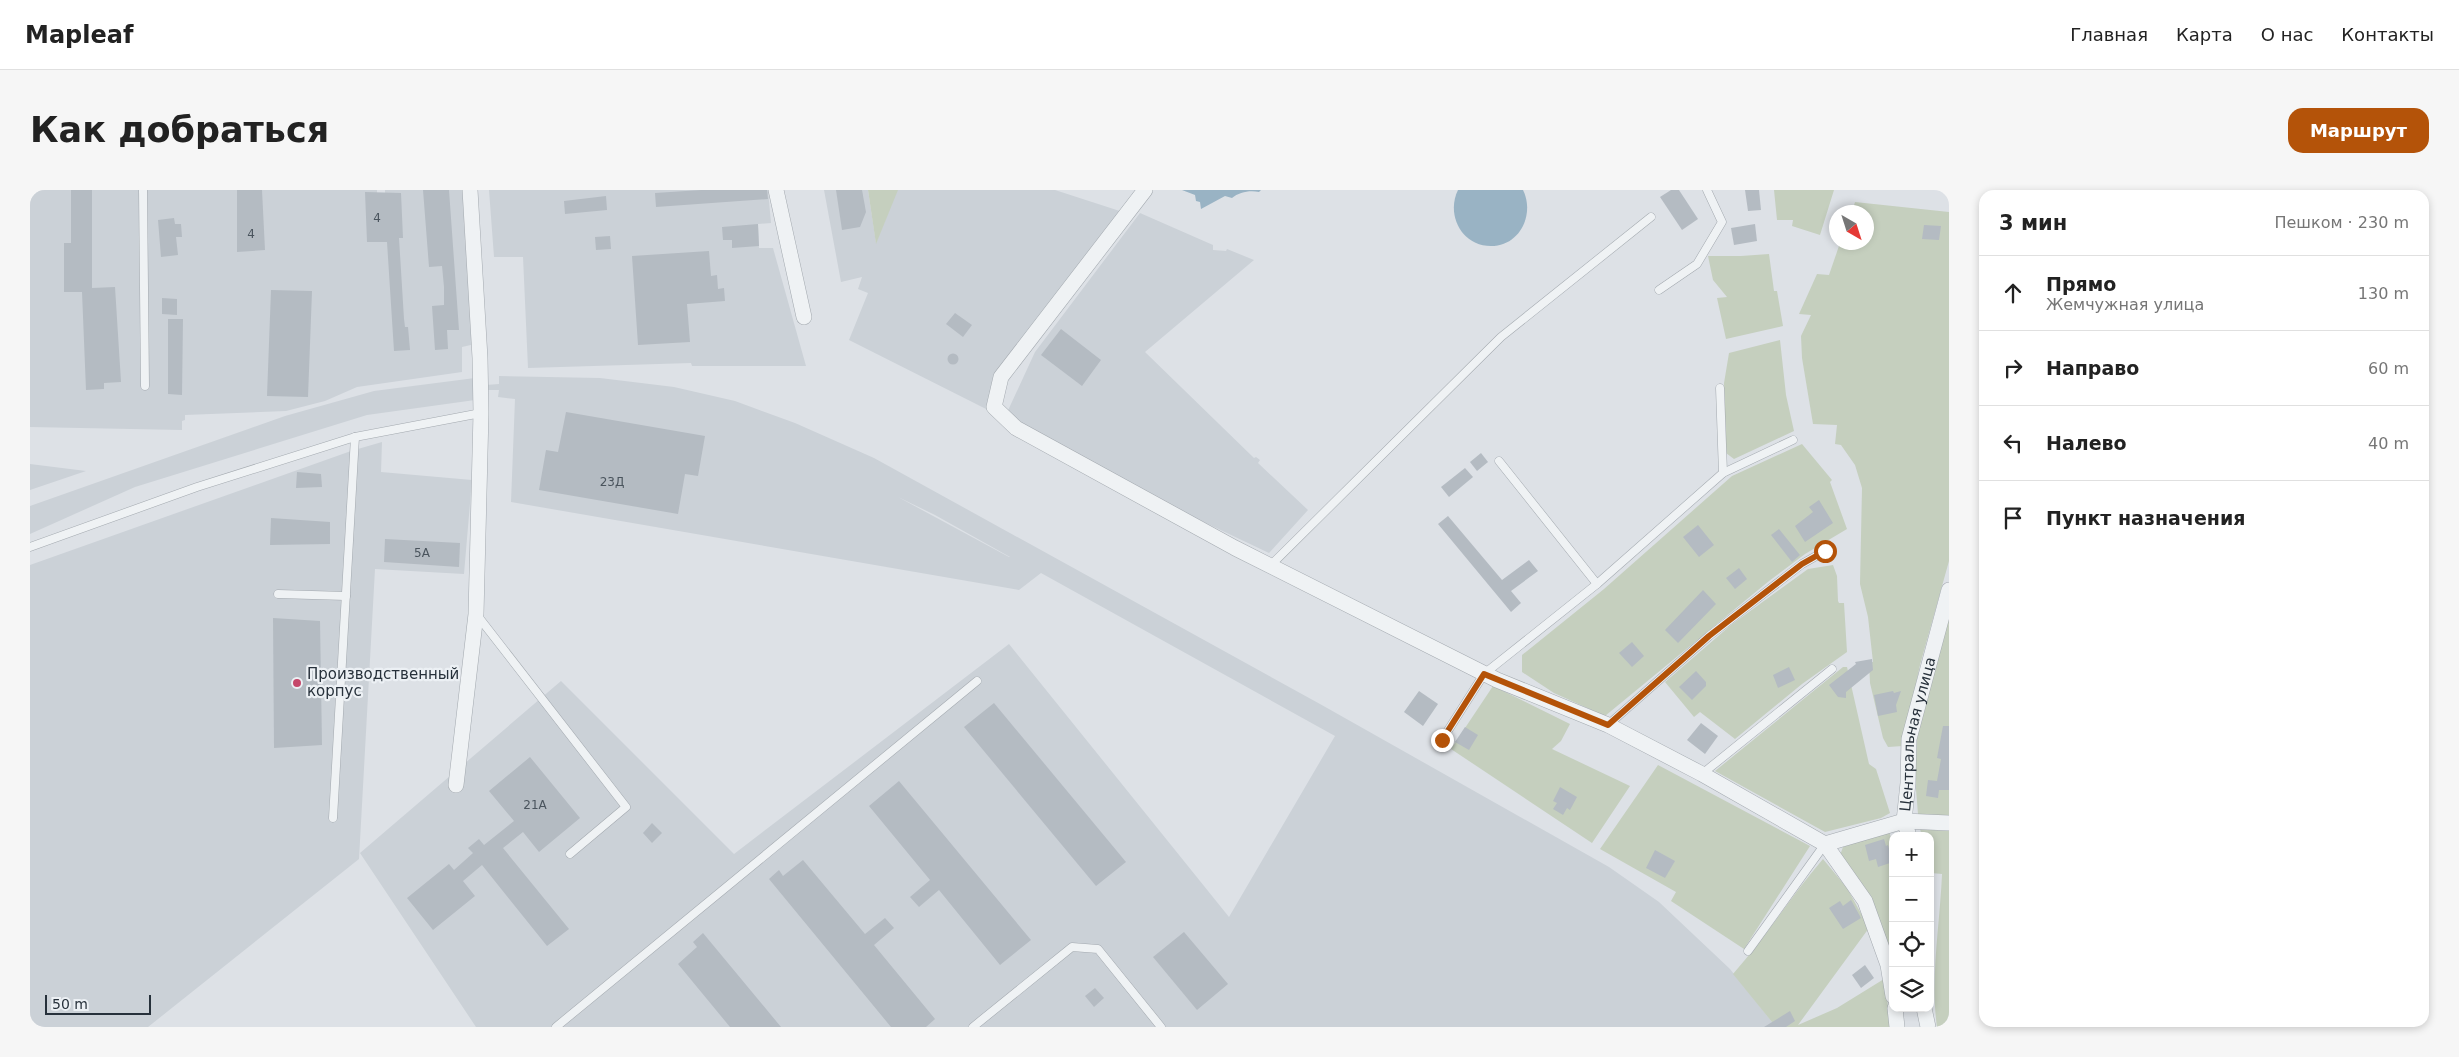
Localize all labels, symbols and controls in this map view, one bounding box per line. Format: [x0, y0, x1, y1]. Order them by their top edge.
text: Mapleaf [25, 21, 133, 49]
text: Главная [2070, 24, 2148, 45]
text: Карта [2176, 24, 2233, 45]
text: О нас [2261, 24, 2313, 45]
text: Контакты [2341, 24, 2434, 45]
button: Маршрут [2288, 108, 2429, 153]
text: Как добраться [30, 110, 329, 150]
north arrow [1829, 205, 1874, 250]
house number: 4 [373, 211, 381, 225]
text: 3 мин [1999, 211, 2067, 235]
text: Пешком · 230 m [2274, 213, 2409, 232]
house number: 4 [247, 227, 255, 241]
text: Прямо [2046, 273, 2116, 295]
icon: ahead [1999, 279, 2027, 307]
text: 130 m [2358, 284, 2409, 303]
text: Жемчужная улица [2046, 295, 2204, 314]
icon: right [1999, 354, 2027, 382]
text: Направо [2046, 357, 2139, 379]
text: 60 m [2368, 359, 2409, 378]
icon: left [1999, 429, 2027, 457]
text: Налево [2046, 432, 2127, 454]
text: 40 m [2368, 434, 2409, 453]
house number: 23Д [600, 475, 624, 489]
icon: arrive [1999, 504, 2027, 532]
text: Пункт назначения [2046, 507, 2245, 529]
route start [1814, 540, 1837, 563]
house number: 5А [414, 546, 431, 560]
street label: Центральная улица [1896, 655, 1940, 812]
place label: Производственный корпус [307, 665, 459, 700]
marker: Производственный корпус [291, 677, 303, 689]
route end [1431, 729, 1454, 752]
house number: 21А [523, 798, 548, 812]
map controls [1889, 832, 1934, 1012]
button: + [1889, 832, 1934, 877]
button: − [1889, 877, 1934, 922]
button: locate [1889, 922, 1934, 967]
button: layers [1889, 967, 1934, 1012]
scale bar [45, 992, 151, 1015]
text: 50 m [52, 996, 88, 1012]

